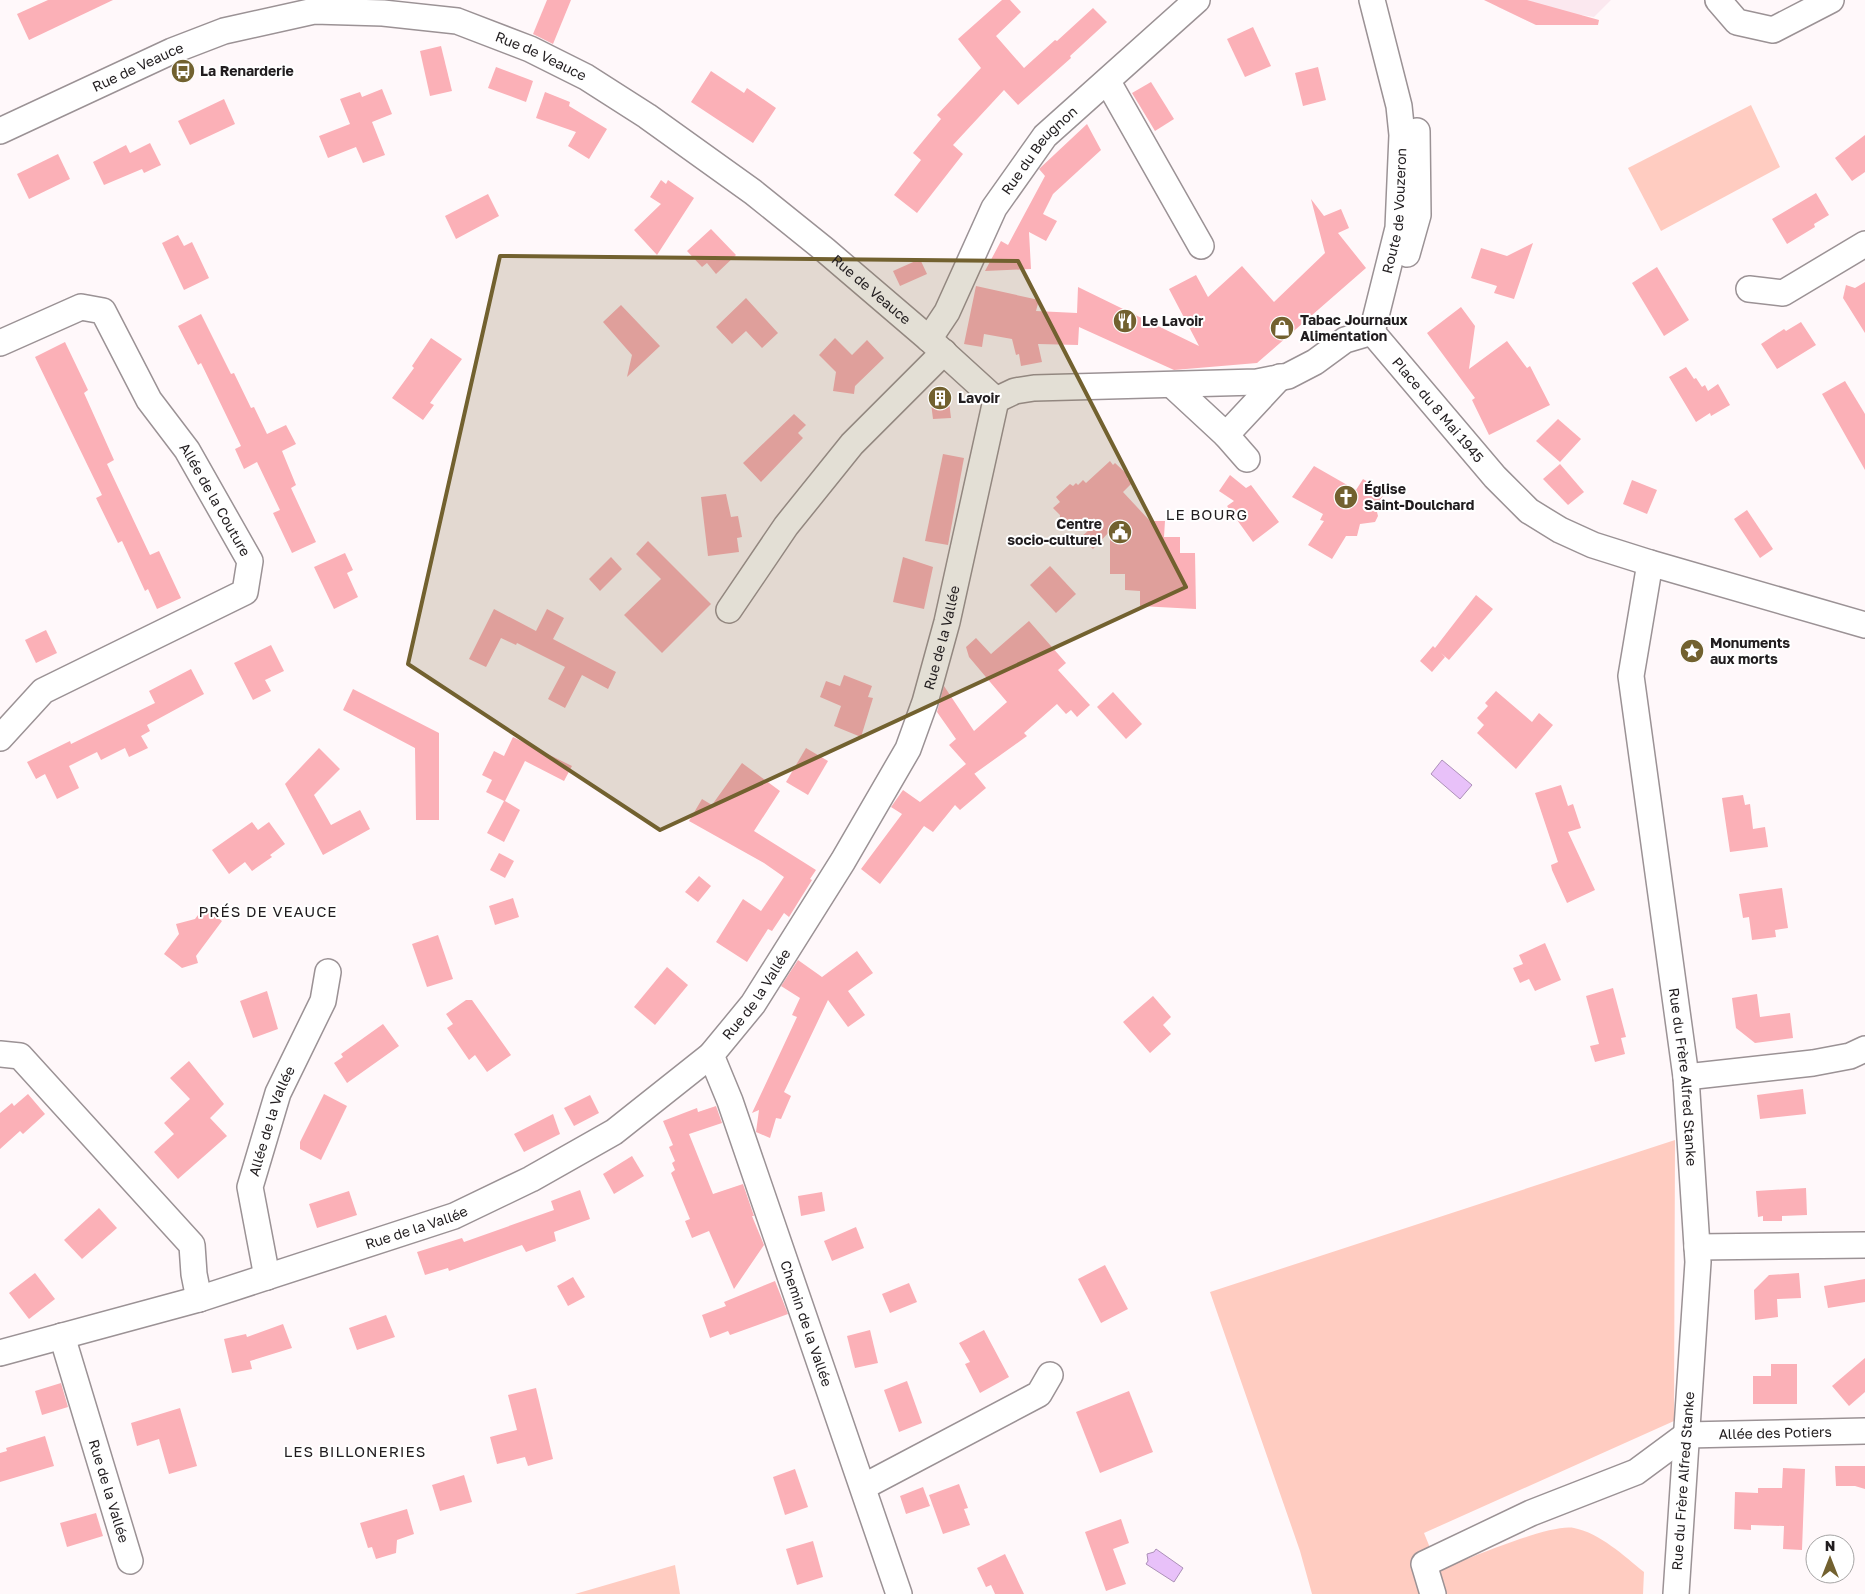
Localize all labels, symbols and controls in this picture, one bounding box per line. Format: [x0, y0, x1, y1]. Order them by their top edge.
street label: Rue de Veauce [493, 28, 589, 84]
street label: Rue de Veauce [89, 38, 186, 95]
bus stop icon: La Renarderie [170, 58, 196, 84]
place label: La Renarderie [200, 62, 294, 79]
street label: Rue du Beugnon [997, 102, 1080, 198]
street label: Route de Vouzeron [1378, 147, 1409, 275]
street label: Rue de Veauce [829, 251, 914, 328]
restaurant icon: Le Lavoir [1112, 308, 1138, 334]
place label: Tabac Journaux Alimentation [1300, 311, 1408, 344]
place label: Le Lavoir [1142, 312, 1204, 329]
shop icon: Tabac Journaux Alimentation [1269, 315, 1295, 341]
street label: Place du 8 Mai 1945 [1389, 353, 1488, 466]
building icon: Lavoir [927, 385, 953, 411]
place label: Lavoir [958, 389, 1000, 406]
street label: Allée de la Couture [176, 439, 255, 559]
place label: Église Saint-Doulchard [1364, 480, 1474, 513]
church icon: Église Saint-Doulchard [1333, 484, 1359, 510]
district label: LE BOURG [1166, 505, 1248, 523]
place label: Centre socio-culturel [1007, 515, 1102, 548]
public building icon: Centre socio-culturel [1107, 519, 1133, 545]
street label: Rue de la Vallée [920, 584, 963, 692]
place label: Monuments aux morts [1710, 634, 1790, 667]
place icon: Monuments aux morts [1679, 638, 1705, 664]
district label: PRÉS DE VEAUCE [198, 902, 338, 920]
street label: Rue de la Vallée [718, 946, 794, 1043]
street label: Rue du Frère Alfred Stanke [1666, 987, 1701, 1167]
street label: Allée de la Vallée [245, 1063, 298, 1178]
street label: Rue de la Vallée [363, 1202, 470, 1252]
street label: Chemin de la Vallée [777, 1258, 836, 1389]
street label: Rue du Frère Alfred Stanke [1668, 1391, 1697, 1571]
street label: Allée des Potiers [1718, 1423, 1832, 1442]
street label: Rue de la Vallée [86, 1437, 133, 1545]
district label: LES BILLONERIES [284, 1442, 426, 1460]
north arrow [1805, 1534, 1855, 1584]
text: N [1825, 1537, 1835, 1554]

